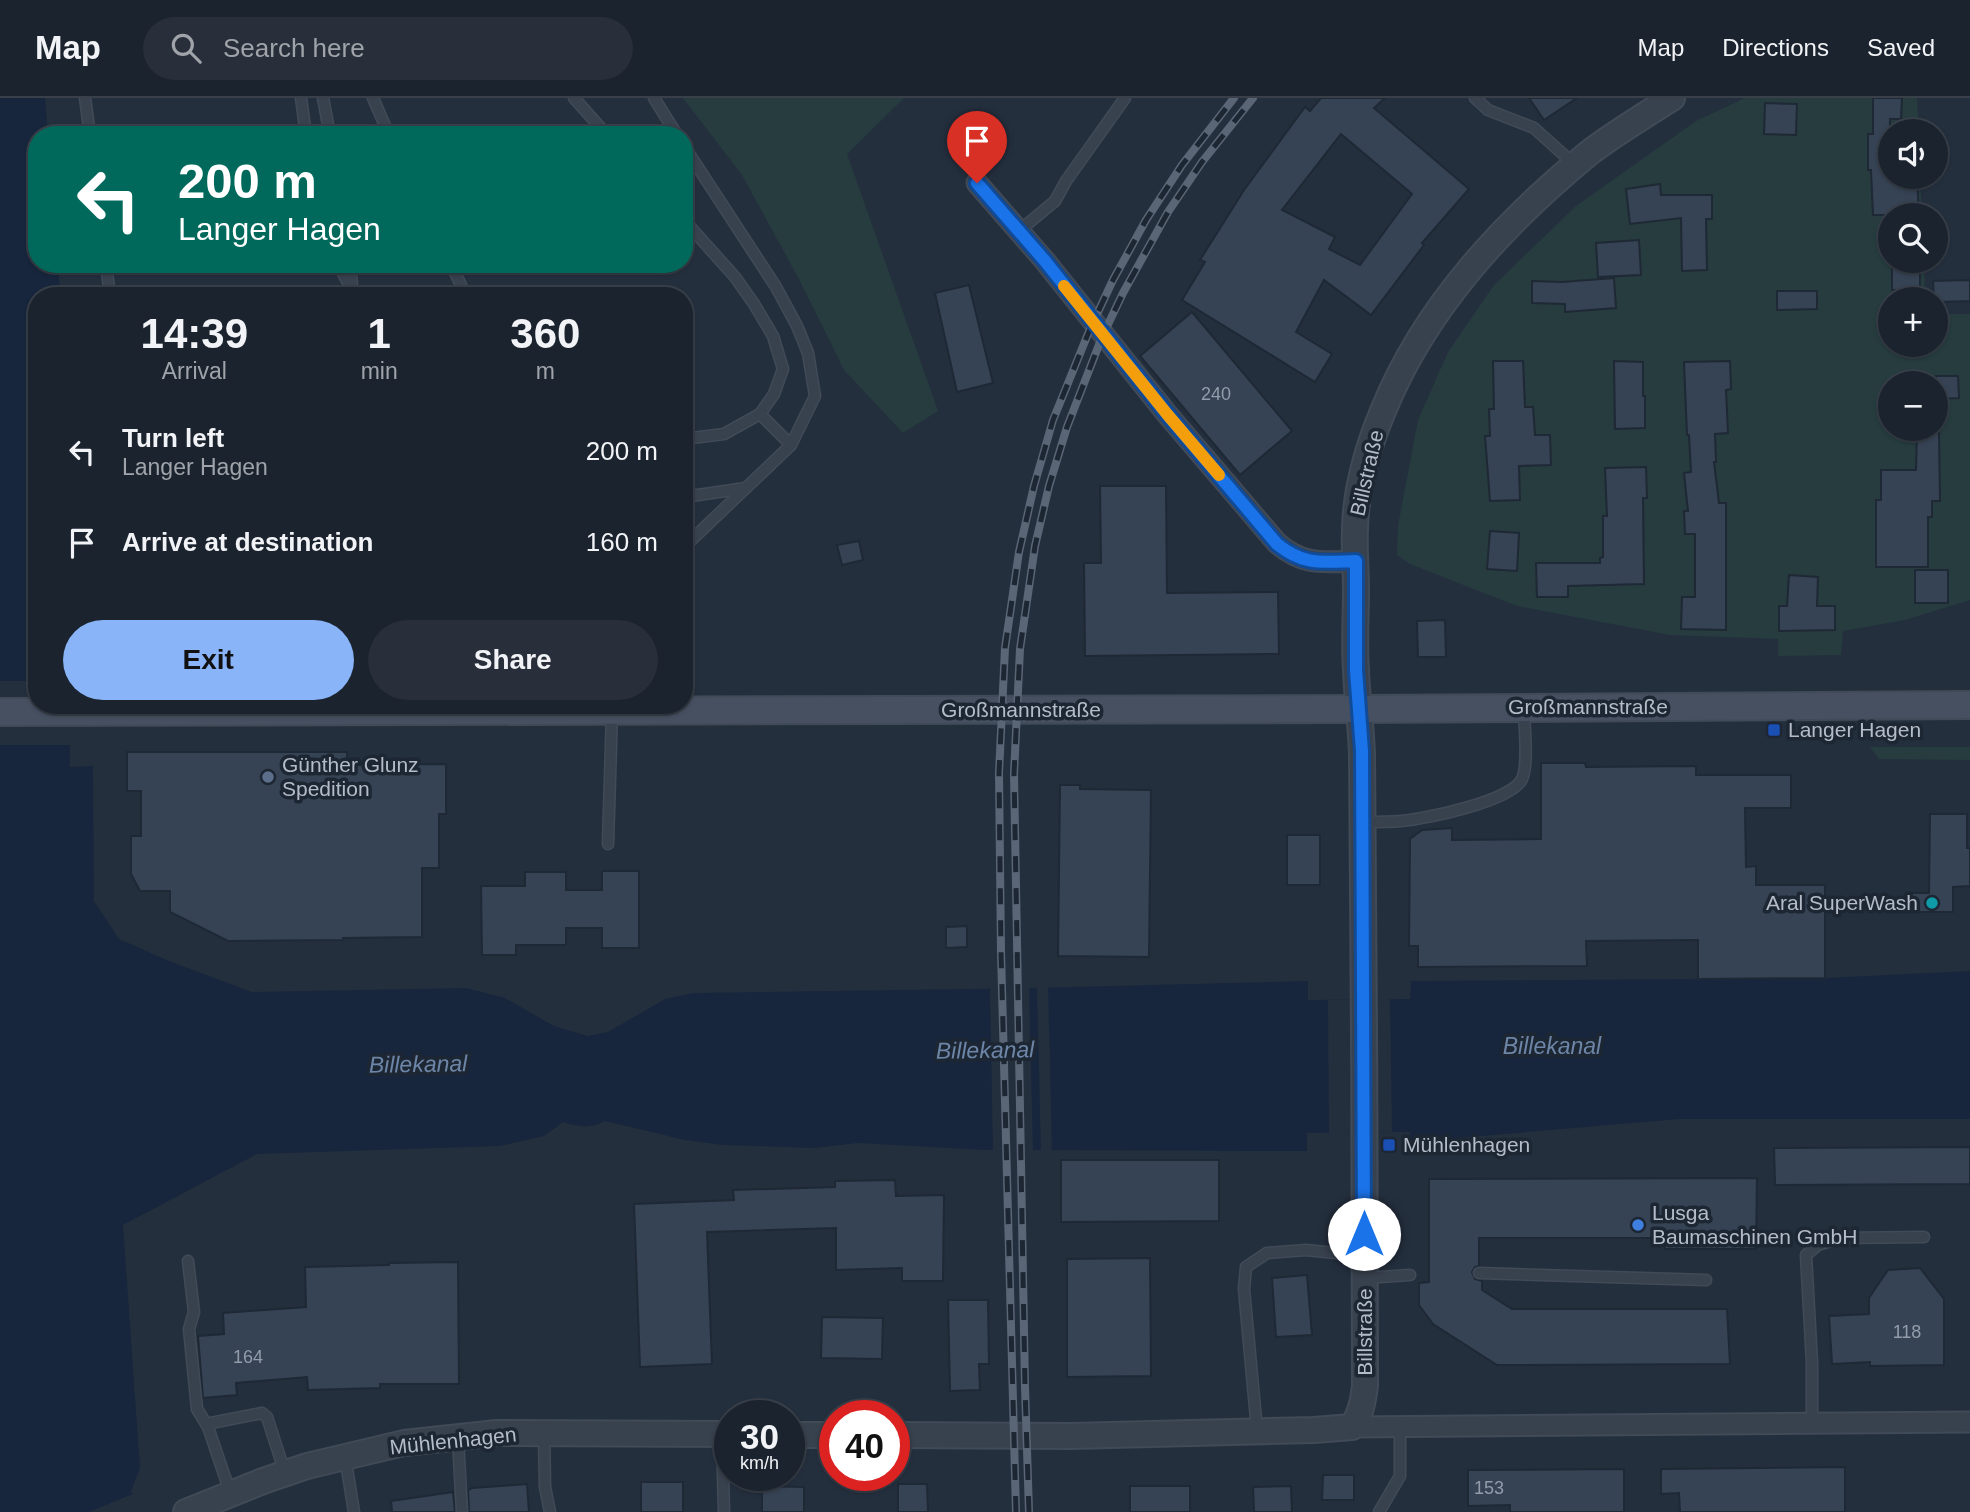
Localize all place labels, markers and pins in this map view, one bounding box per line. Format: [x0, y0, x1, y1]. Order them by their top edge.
pin [947, 111, 1007, 183]
place label: Langer Hagen [1788, 718, 1921, 741]
marker: Langer Hagen [1766, 722, 1782, 738]
place label: Günther Glunz Spedition [282, 753, 419, 800]
marker: Günther Glunz Spedition [260, 769, 276, 785]
place label: Aral SuperWash [1766, 891, 1918, 914]
marker: Aral SuperWash [1924, 895, 1940, 911]
place label: Mühlenhagen [1403, 1133, 1530, 1156]
marker: Mühlenhagen [1381, 1137, 1397, 1153]
place label: Lusga Baumaschinen GmbH [1652, 1201, 1857, 1248]
marker: Lusga Baumaschinen GmbH [1630, 1217, 1646, 1233]

